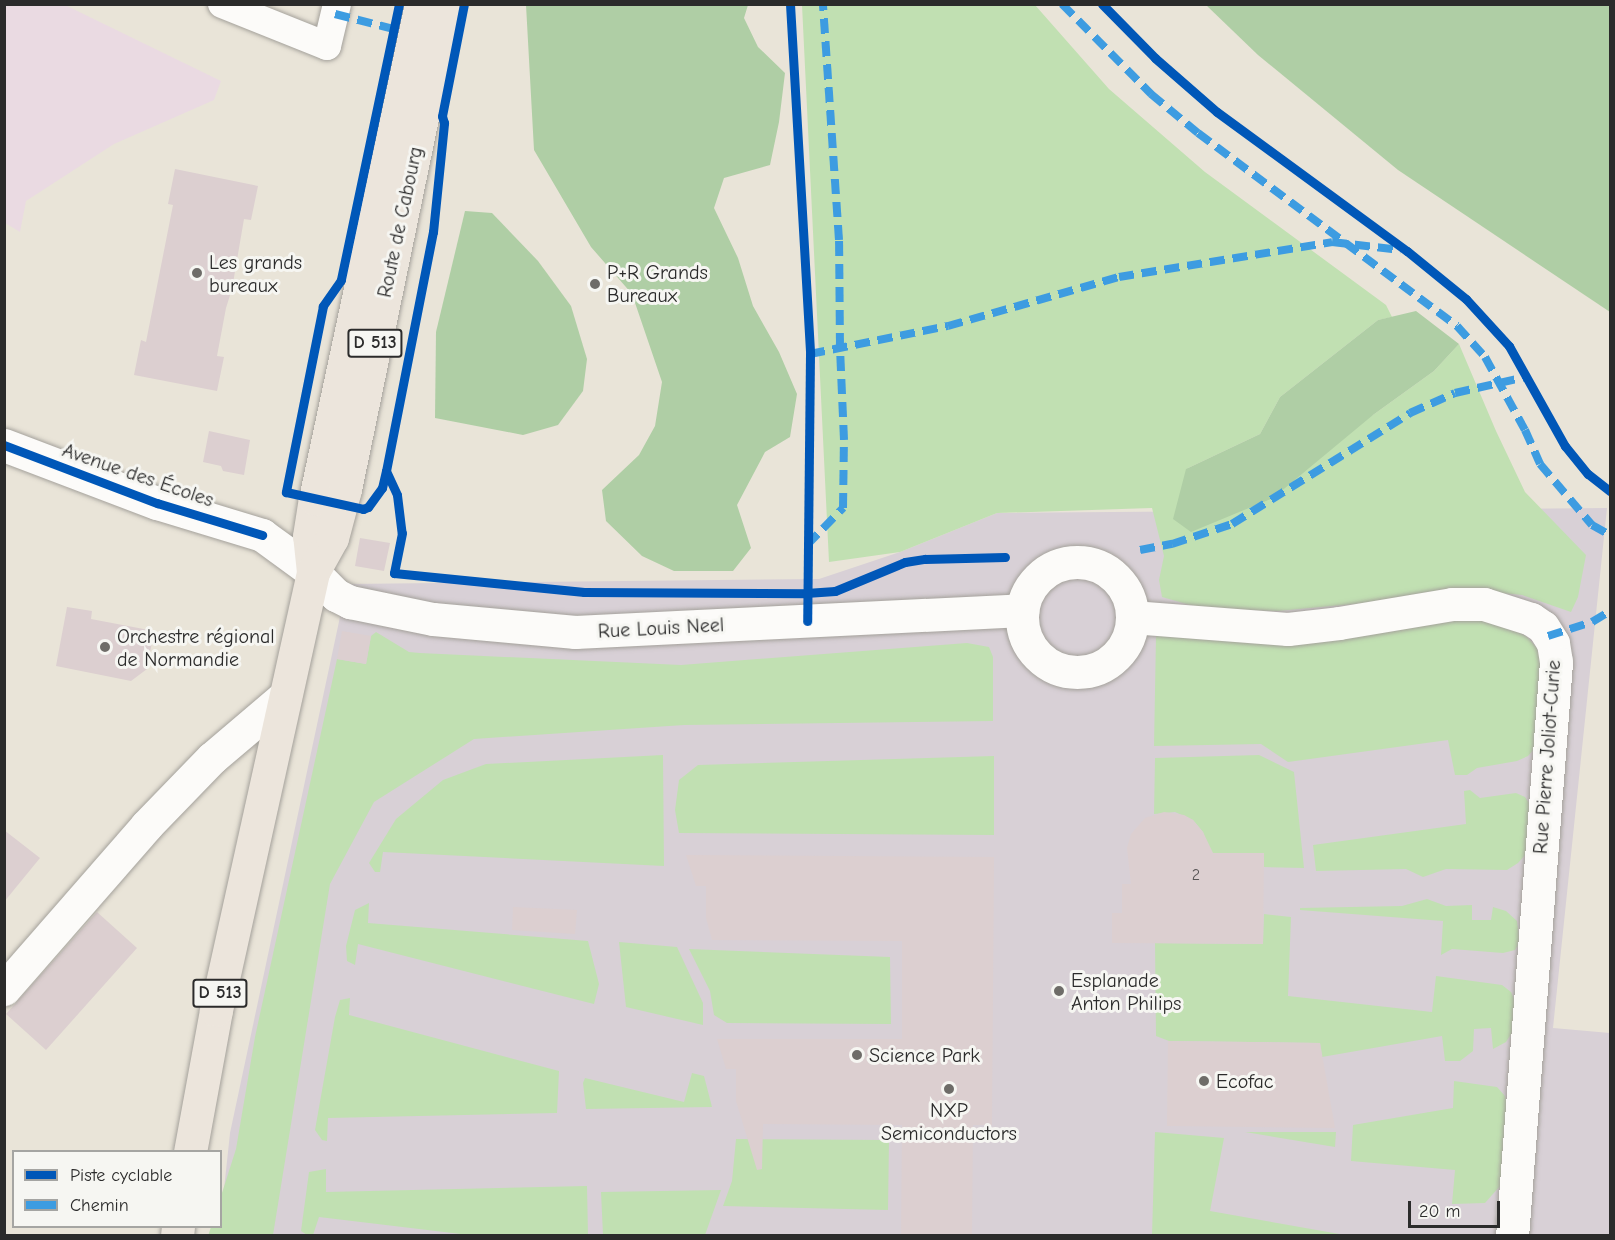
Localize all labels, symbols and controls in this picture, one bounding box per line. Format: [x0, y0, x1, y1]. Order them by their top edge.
street label: Route de Cabourg [372, 144, 428, 300]
place label: Les grands bureaux [209, 250, 302, 297]
place label: P+R Grands Bureaux [607, 260, 708, 307]
marker: Les grands bureaux [190, 266, 204, 280]
marker: P+R Grands Bureaux [588, 277, 602, 291]
road number: D 513 [346, 328, 404, 358]
street label: Avenue des Écoles [59, 438, 217, 512]
street label: Rue Louis Neel [597, 613, 725, 643]
place label: Orchestre régional de Normandie [117, 624, 275, 671]
marker: Orchestre régional de Normandie [98, 640, 112, 654]
street label: Rue Pierre Joliot-Curie [1528, 659, 1566, 855]
house number: 2 [1192, 865, 1200, 885]
place label: Esplanade Anton Philips [1071, 968, 1181, 1015]
road number: D 513 [192, 978, 248, 1008]
marker: Esplanade Anton Philips [1052, 984, 1066, 998]
place label: Science Park [869, 1043, 980, 1067]
marker: Science Park [850, 1048, 864, 1062]
place label: Ecofac [1216, 1069, 1273, 1093]
marker: Ecofac [1197, 1074, 1211, 1088]
marker: NXP Semiconductors [942, 1082, 956, 1096]
place label: NXP Semiconductors [881, 1098, 1017, 1145]
legend [12, 1150, 222, 1228]
text: Piste cyclable [70, 1165, 172, 1186]
scale bar [1411, 1189, 1502, 1227]
text: Chemin [70, 1195, 129, 1216]
text: 20 m [1419, 1201, 1460, 1222]

